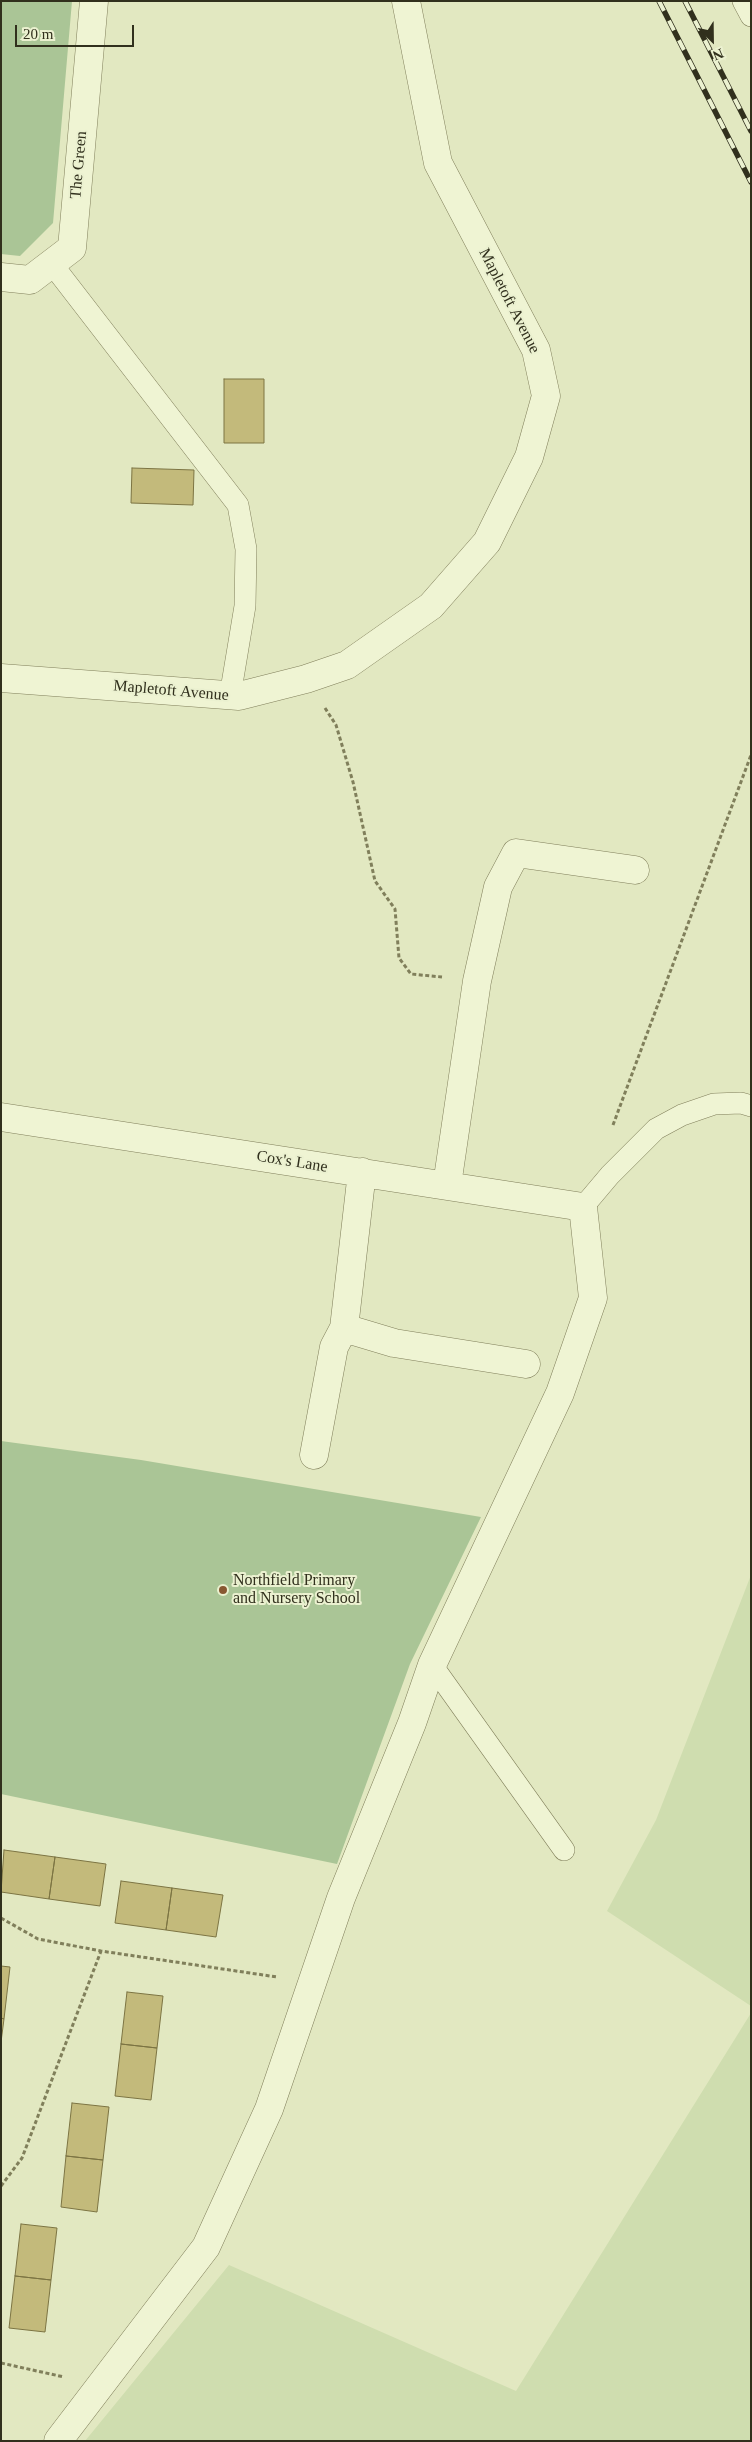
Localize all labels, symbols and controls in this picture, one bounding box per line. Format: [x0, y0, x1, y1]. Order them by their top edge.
scale bar [18, 15, 136, 47]
north arrow [687, 15, 737, 65]
text: 20 m [23, 26, 53, 42]
text: N [710, 45, 726, 63]
street label: The Green [66, 130, 92, 200]
street label: Mapletoft Avenue [474, 245, 544, 357]
street label: Mapletoft Avenue [113, 676, 229, 706]
street label: Cox's Lane [255, 1147, 329, 1177]
place label: Northfield Primary and Nursery School [233, 1571, 360, 1609]
marker: Northfield Primary and Nursery School [217, 1584, 229, 1596]

